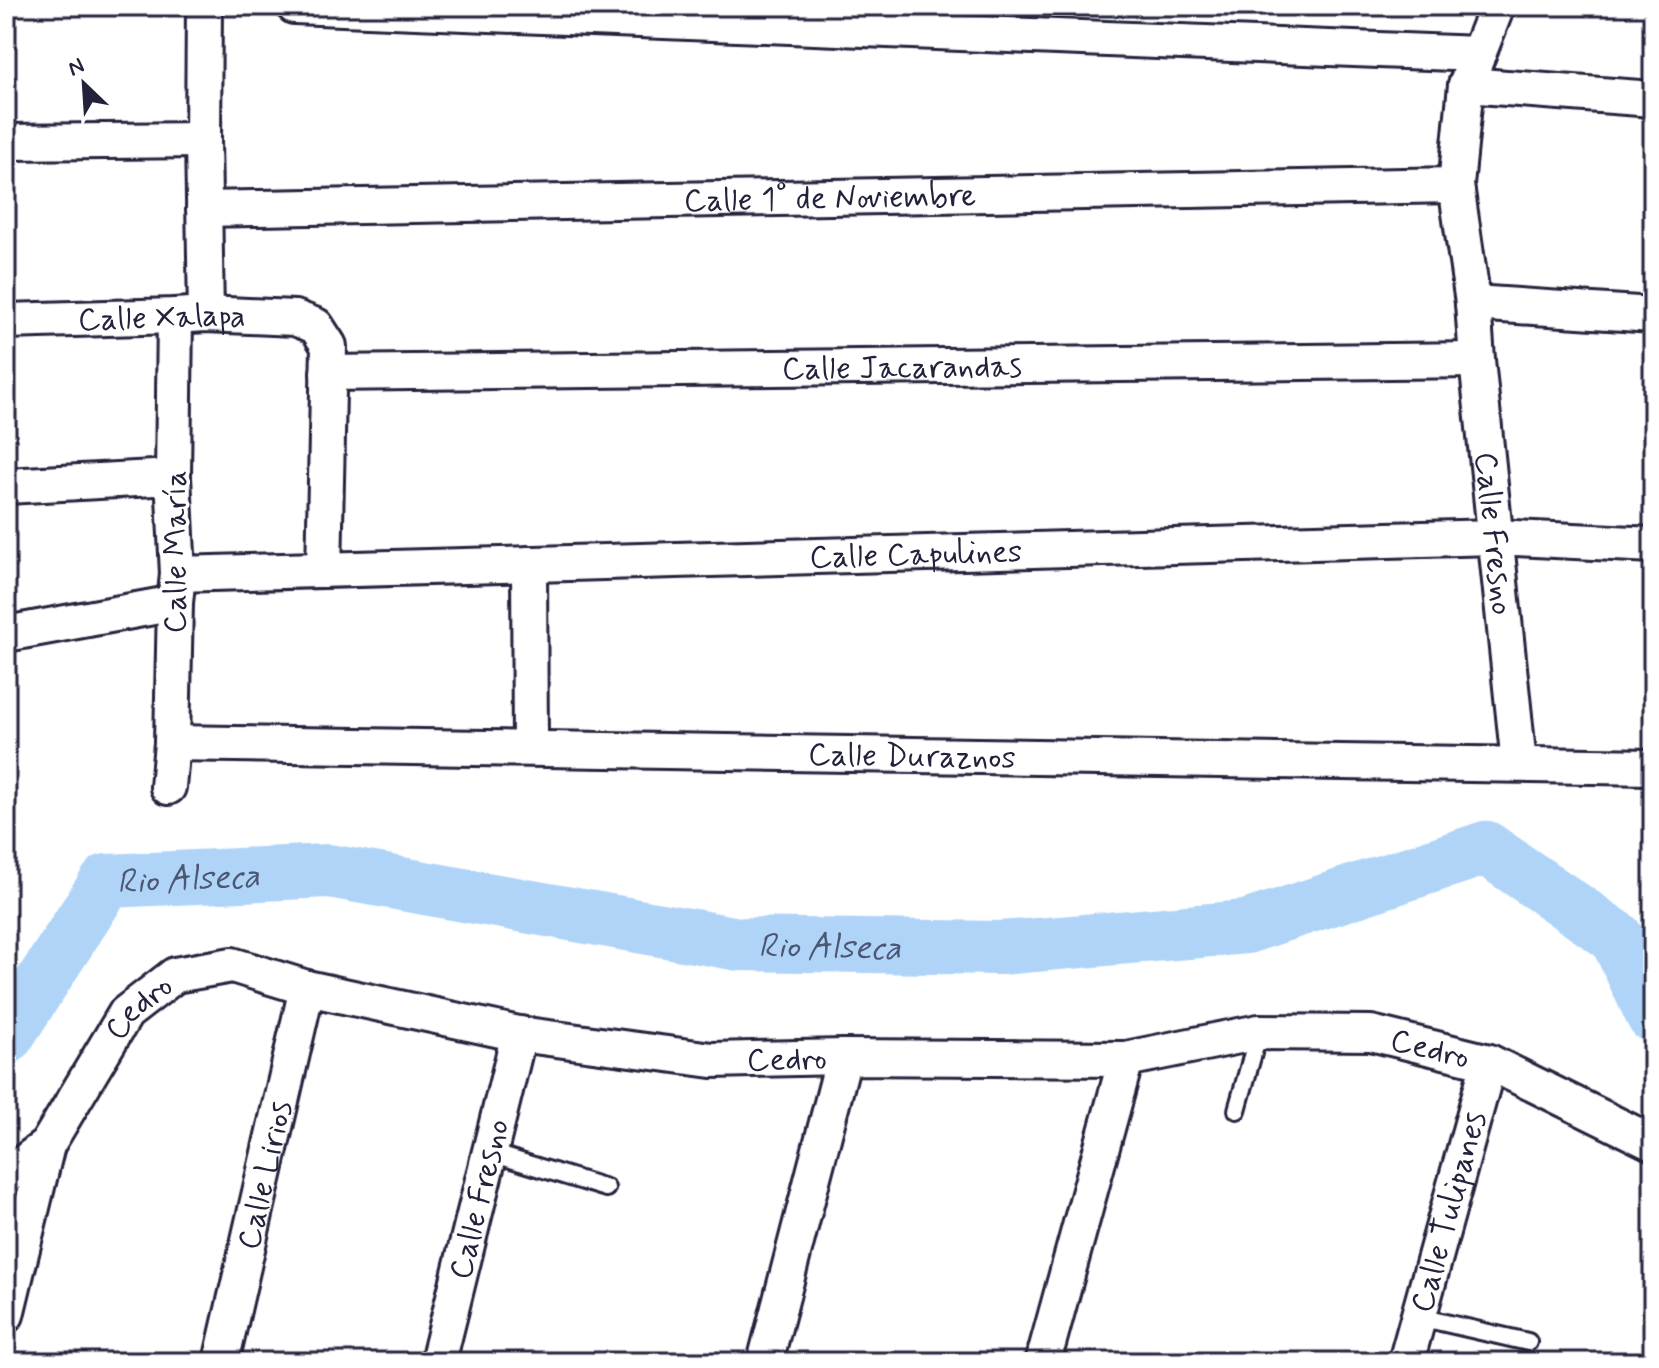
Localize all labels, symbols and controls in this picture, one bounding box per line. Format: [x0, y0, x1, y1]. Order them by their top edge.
north arrow [44, 44, 124, 124]
text: N [64, 52, 89, 83]
street label: Calle 1° de Noviembre [683, 175, 976, 223]
street label: Calle Xalapa [77, 295, 247, 342]
street label: Calle Jacarandas [782, 346, 1022, 391]
street label: Calle Fresno [1464, 450, 1522, 617]
street label: Calle María [155, 470, 197, 634]
street label: Calle Capulines [809, 531, 1023, 579]
street label: Calle Duraznos [808, 734, 1016, 780]
water label: Rio Alseca [116, 854, 261, 906]
water label: Rio Alseca [758, 924, 902, 971]
street label: Cedro [96, 966, 182, 1048]
street label: Cedro [1386, 1020, 1474, 1079]
street label: Cedro [746, 1038, 827, 1082]
street label: Calle Lirios [229, 1097, 303, 1254]
street label: Calle Tulipanes [1402, 1107, 1497, 1317]
street label: Calle Fresno [440, 1115, 520, 1284]

